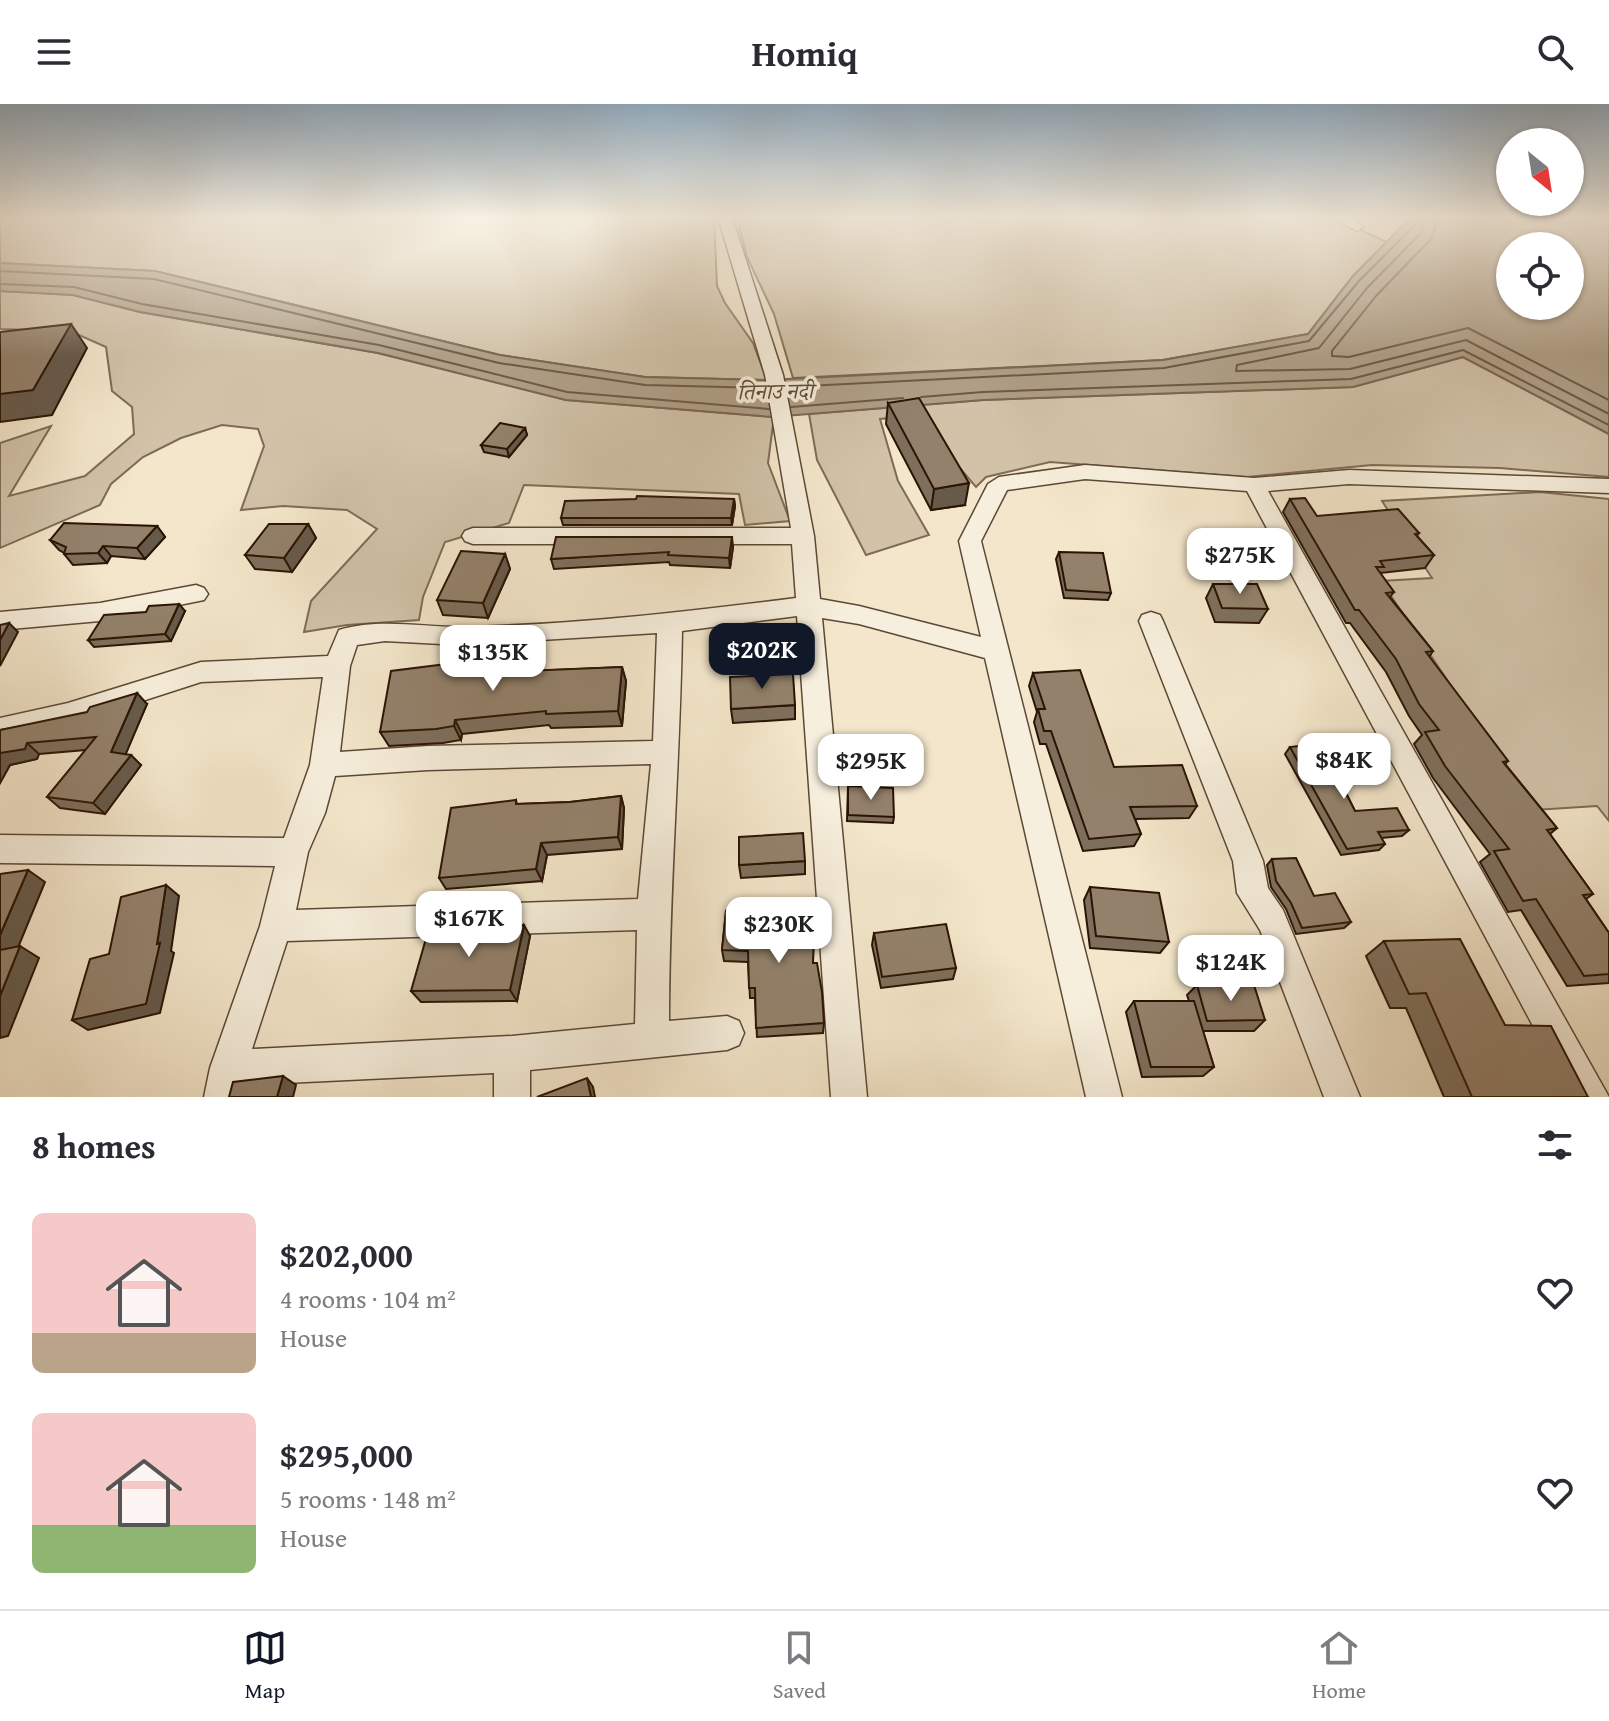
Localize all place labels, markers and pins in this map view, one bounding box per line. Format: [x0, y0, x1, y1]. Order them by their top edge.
pin: $275K [1184, 528, 1296, 596]
pin: $202K [706, 623, 818, 691]
pin: $135K [437, 625, 549, 693]
pin: $84K [1297, 733, 1391, 801]
pin: $295K [815, 734, 927, 802]
pin: $167K [413, 891, 525, 959]
pin: $230K [723, 897, 835, 965]
pin: $124K [1175, 935, 1287, 1003]

